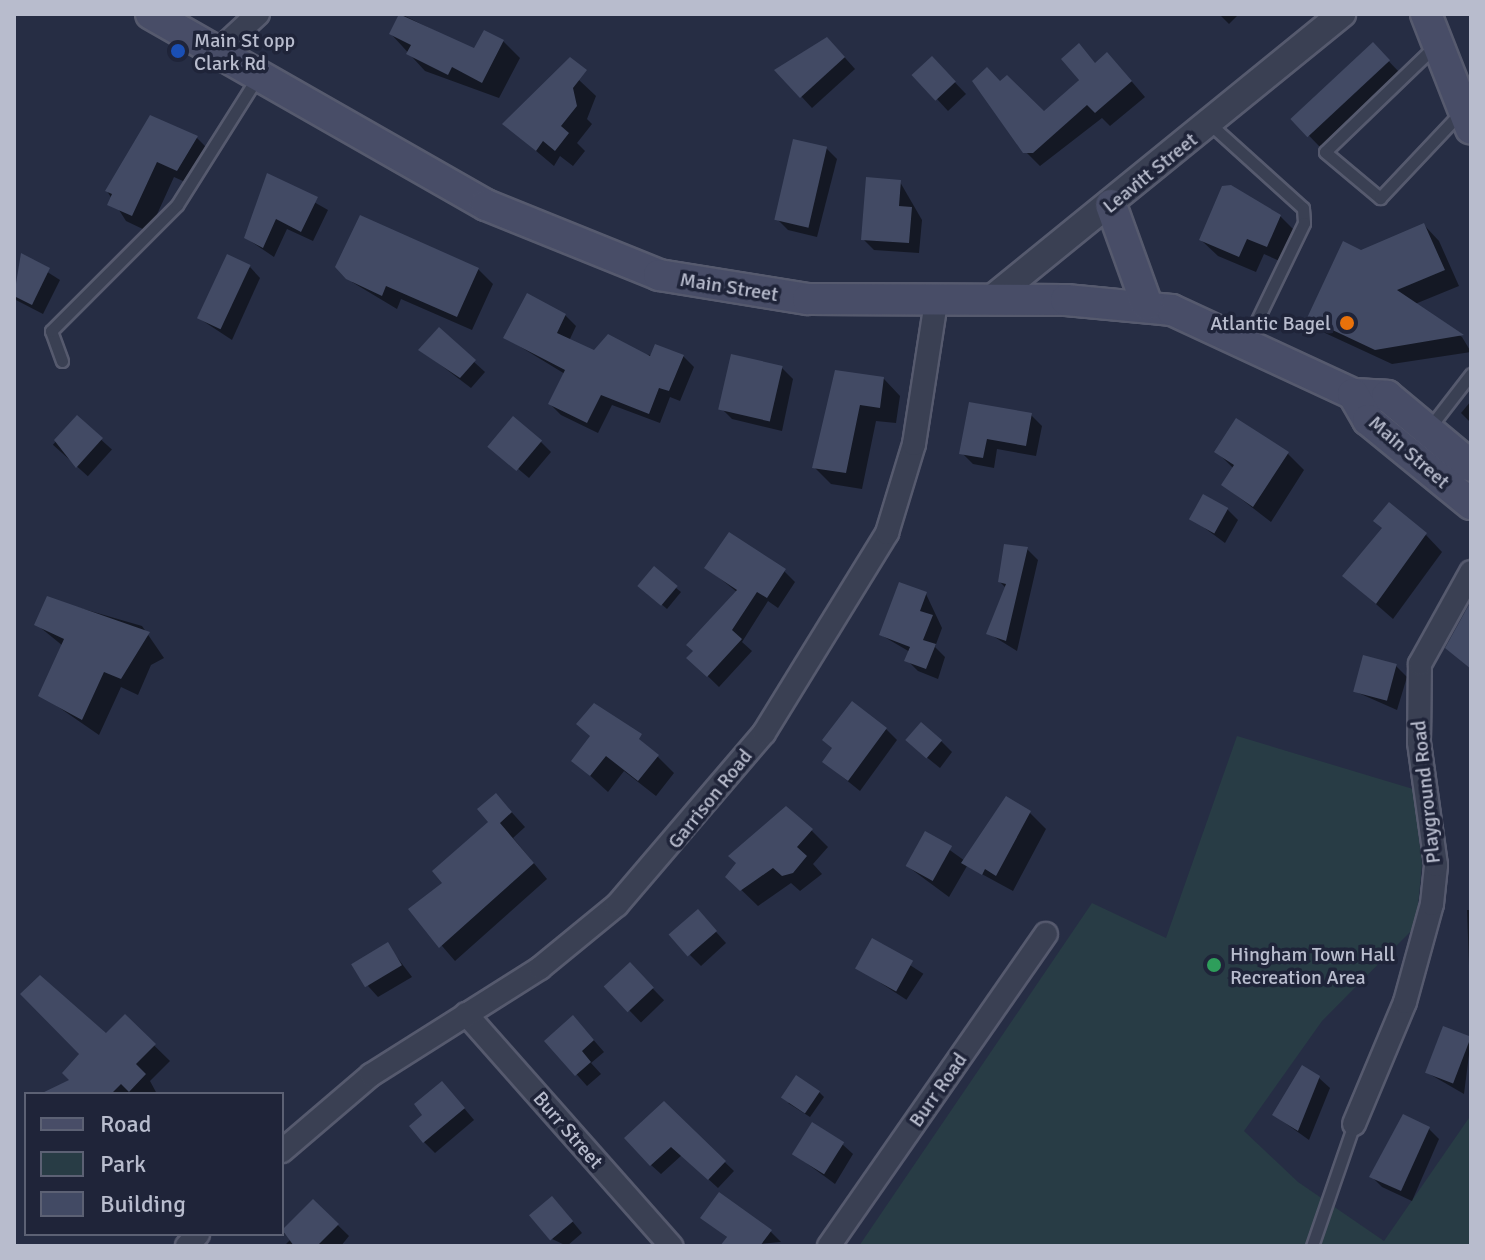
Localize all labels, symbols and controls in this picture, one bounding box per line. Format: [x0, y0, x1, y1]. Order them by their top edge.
place label: Main St opp Clark Rd [194, 28, 295, 75]
marker: Main St opp Clark Rd [169, 42, 187, 60]
street label: Leavitt Street [1098, 128, 1202, 218]
street label: Main Street [678, 267, 780, 307]
place label: Atlantic Bagel [1210, 311, 1331, 335]
marker: Atlantic Bagel [1338, 314, 1356, 332]
street label: Main Street [1364, 410, 1454, 494]
street label: Playground Road [1407, 719, 1445, 865]
street label: Garrison Road [663, 745, 757, 853]
place label: Hingham Town Hall Recreation Area [1230, 942, 1395, 989]
marker: Hingham Town Hall Recreation Area [1205, 956, 1223, 974]
street label: Burr Road [904, 1048, 972, 1132]
street label: Burr Street [528, 1087, 608, 1173]
legend [24, 1092, 284, 1236]
text: Road [100, 1109, 151, 1139]
text: Park [100, 1149, 146, 1179]
text: Building [100, 1189, 186, 1219]

